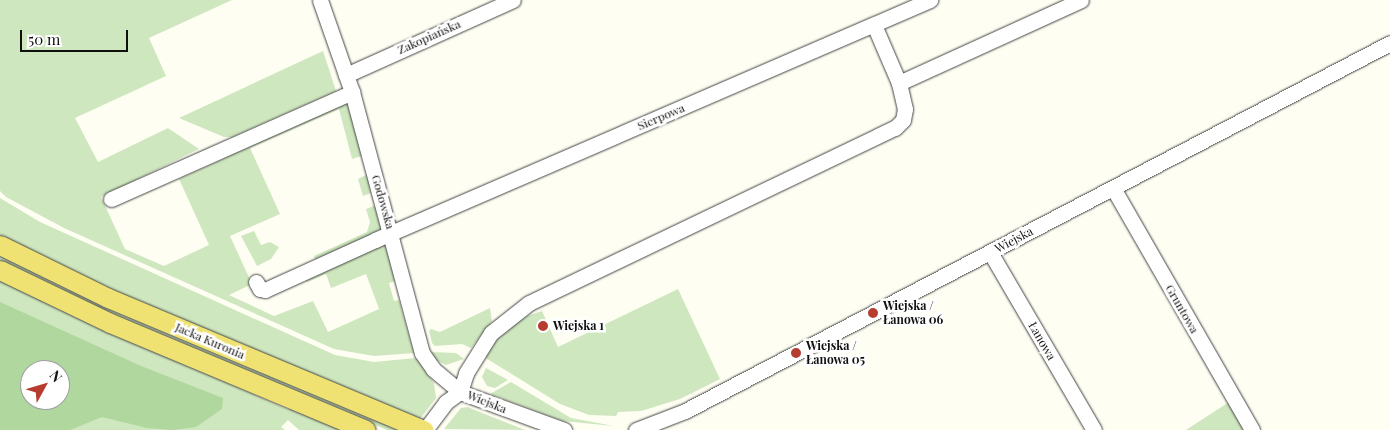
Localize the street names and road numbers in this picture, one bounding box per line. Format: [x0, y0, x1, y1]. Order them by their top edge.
street label: Zakopiańska [395, 17, 463, 57]
street label: Sierpowa [635, 101, 687, 133]
street label: Godowska [368, 173, 398, 231]
street label: Wiejska [992, 224, 1036, 256]
street label: Gruntowa [1162, 282, 1202, 336]
street label: Łanowa [1025, 319, 1059, 363]
street label: Jacka Kuronia [173, 320, 247, 362]
street label: Wiejska [465, 388, 509, 416]

